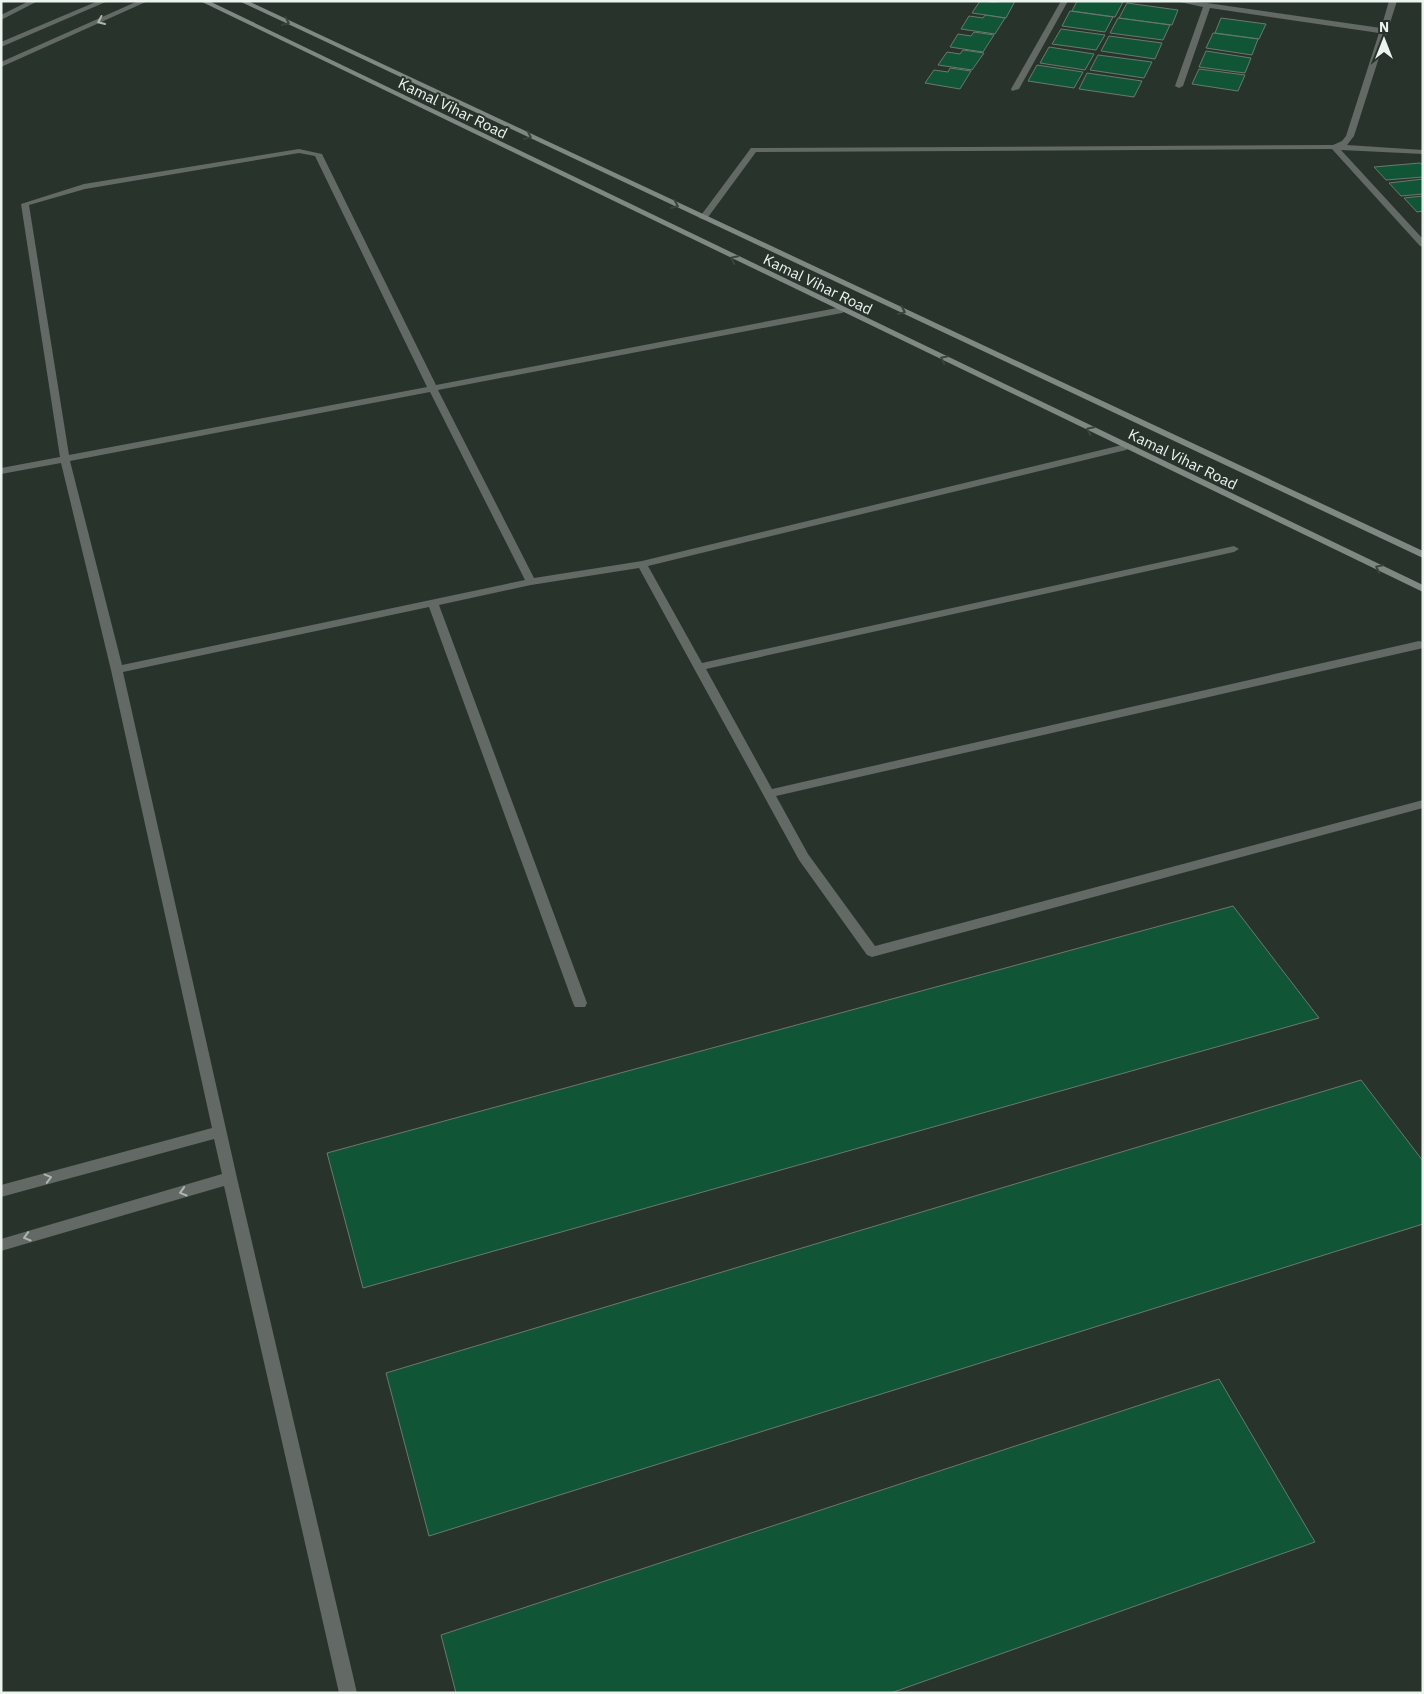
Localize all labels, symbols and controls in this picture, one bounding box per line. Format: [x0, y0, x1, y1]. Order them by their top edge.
one-way arrow [97, 15, 106, 26]
north arrow [1359, 15, 1409, 65]
one-way arrow [281, 16, 290, 27]
text: N [1379, 18, 1389, 36]
street label: Kamal Vihar Road [395, 73, 511, 143]
one-way arrow [523, 130, 532, 140]
one-way arrow [670, 199, 679, 209]
street label: Kamal Vihar Road [760, 249, 876, 319]
one-way arrow [730, 254, 739, 265]
one-way arrow [897, 305, 906, 315]
one-way arrow [940, 355, 949, 365]
street label: Kamal Vihar Road [1125, 424, 1241, 494]
one-way arrow [1087, 426, 1096, 436]
one-way arrow [1375, 564, 1384, 574]
one-way arrow [44, 1174, 52, 1184]
one-way arrow [179, 1187, 188, 1197]
one-way arrow [23, 1232, 31, 1242]

